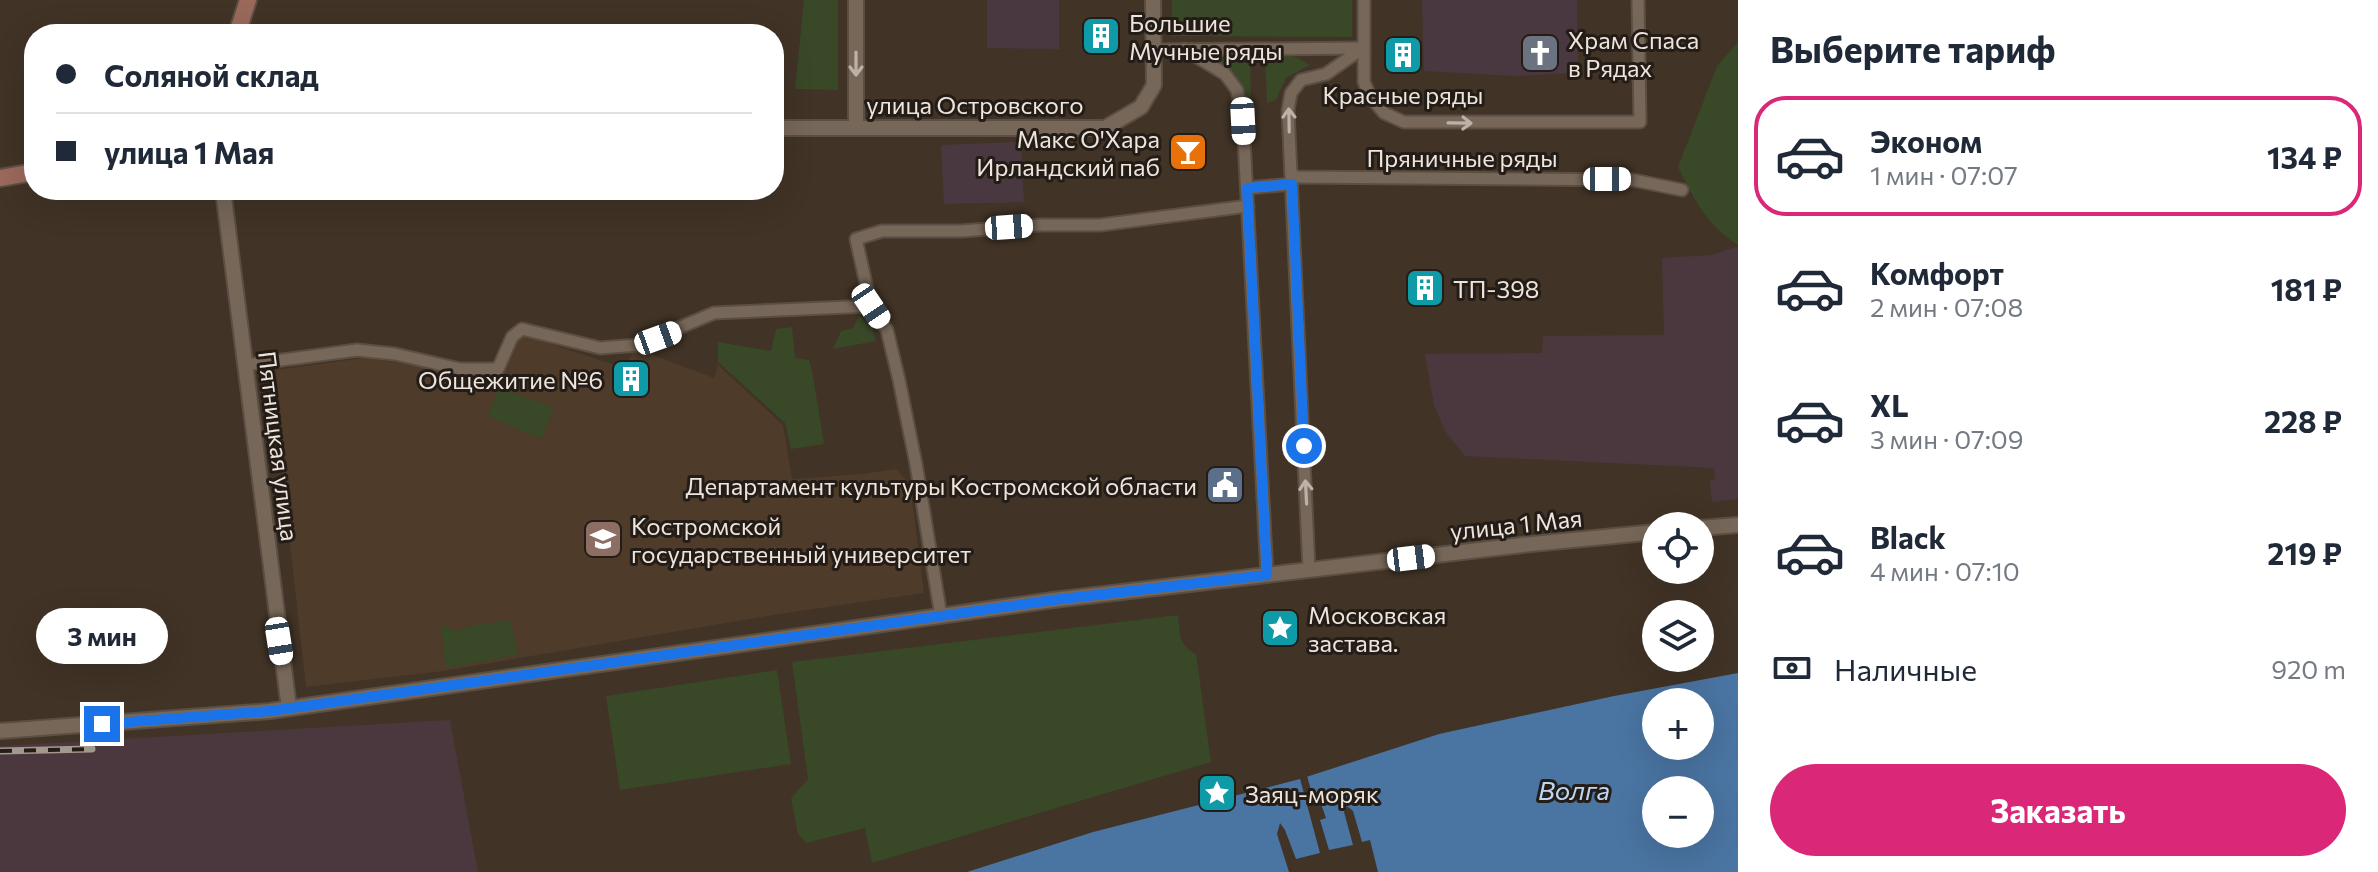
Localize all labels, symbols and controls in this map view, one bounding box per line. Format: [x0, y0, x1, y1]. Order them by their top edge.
place label: Большие Мучные ряды [1129, 8, 1283, 65]
building icon: Большие Мучные ряды [1080, 15, 1122, 57]
place label: Храм Спаса в Рядах [1568, 25, 1699, 82]
text: Выберите тариф [1770, 26, 2055, 70]
church icon: Храм Спаса в Рядах [1519, 32, 1561, 74]
building icon: Красные ряды [1382, 34, 1424, 76]
one-way arrow [848, 50, 864, 77]
text: Соляной склад [104, 56, 319, 93]
place label: Красные ряды [1323, 80, 1483, 109]
street label: улица Островского [866, 90, 1084, 119]
car [1230, 96, 1256, 146]
one-way arrow [1281, 107, 1297, 134]
one-way arrow [1446, 115, 1473, 131]
icon: car [1774, 120, 1846, 192]
text: Эконом [1870, 122, 1982, 159]
place label: Макс О'Хара Ирландский паб [976, 124, 1160, 181]
bar icon: Макс О'Хара Ирландский паб [1167, 131, 1209, 173]
text: улица 1 Мая [104, 133, 274, 170]
text: 134 ₽ [2267, 138, 2342, 175]
street label: Пряничные ряды [1366, 143, 1558, 172]
text: 1 мин · 07:07 [1870, 159, 2018, 190]
car [1583, 167, 1631, 191]
car [984, 213, 1034, 241]
icon: car [1774, 252, 1846, 324]
text: Комфорт [1870, 254, 2004, 291]
building icon: ТП-398 [1404, 267, 1446, 309]
text: 181 ₽ [2271, 270, 2342, 307]
place label: ТП-398 [1453, 274, 1539, 303]
car [848, 279, 894, 333]
text: 2 мин · 07:08 [1870, 291, 2023, 322]
car [631, 319, 685, 357]
street label: Пятницкая улица [253, 349, 305, 543]
building icon: Общежитие №6 [610, 358, 652, 400]
place label: Общежитие №6 [418, 365, 603, 394]
icon: car [1774, 384, 1846, 456]
text: XL [1870, 386, 1909, 423]
text: 228 ₽ [2264, 402, 2342, 439]
text: 3 мин · 07:09 [1870, 423, 2024, 454]
route start [1286, 428, 1322, 464]
public building icon: Департамент культуры Костромской области [1204, 464, 1246, 506]
place label: Департамент культуры Костромской области [686, 471, 1197, 500]
one-way arrow [1298, 479, 1313, 506]
street label: улица 1 Мая [1448, 503, 1584, 545]
place label: Костромской государственный университет [631, 511, 971, 568]
map controls [1642, 512, 1714, 848]
button: locate [1642, 512, 1714, 584]
icon: car [1774, 516, 1846, 588]
school or university icon: Костромской государственный университет [582, 518, 624, 560]
text: Black [1870, 518, 1946, 555]
text: 219 ₽ [2267, 534, 2342, 571]
car [1386, 543, 1436, 573]
text: 4 мин · 07:10 [1870, 555, 2020, 586]
place label: Московская застава. [1308, 600, 1446, 657]
button: layers [1642, 600, 1714, 672]
place icon: Московская застава. [1259, 607, 1301, 649]
callout: 3 мин [36, 608, 168, 664]
car [263, 615, 295, 667]
text: 3 мин [67, 620, 137, 651]
icon: cash [1770, 646, 1814, 690]
text: Наличные [1834, 650, 1977, 687]
text: 920 m [2271, 653, 2346, 684]
button: + [1642, 688, 1714, 760]
route end [84, 706, 120, 742]
button: Заказать [1770, 764, 2346, 856]
place icon: Заяц-моряк [1196, 772, 1238, 814]
water label: Волга [1538, 774, 1610, 805]
button: − [1642, 776, 1714, 848]
place label: Заяц-моряк [1245, 779, 1379, 808]

